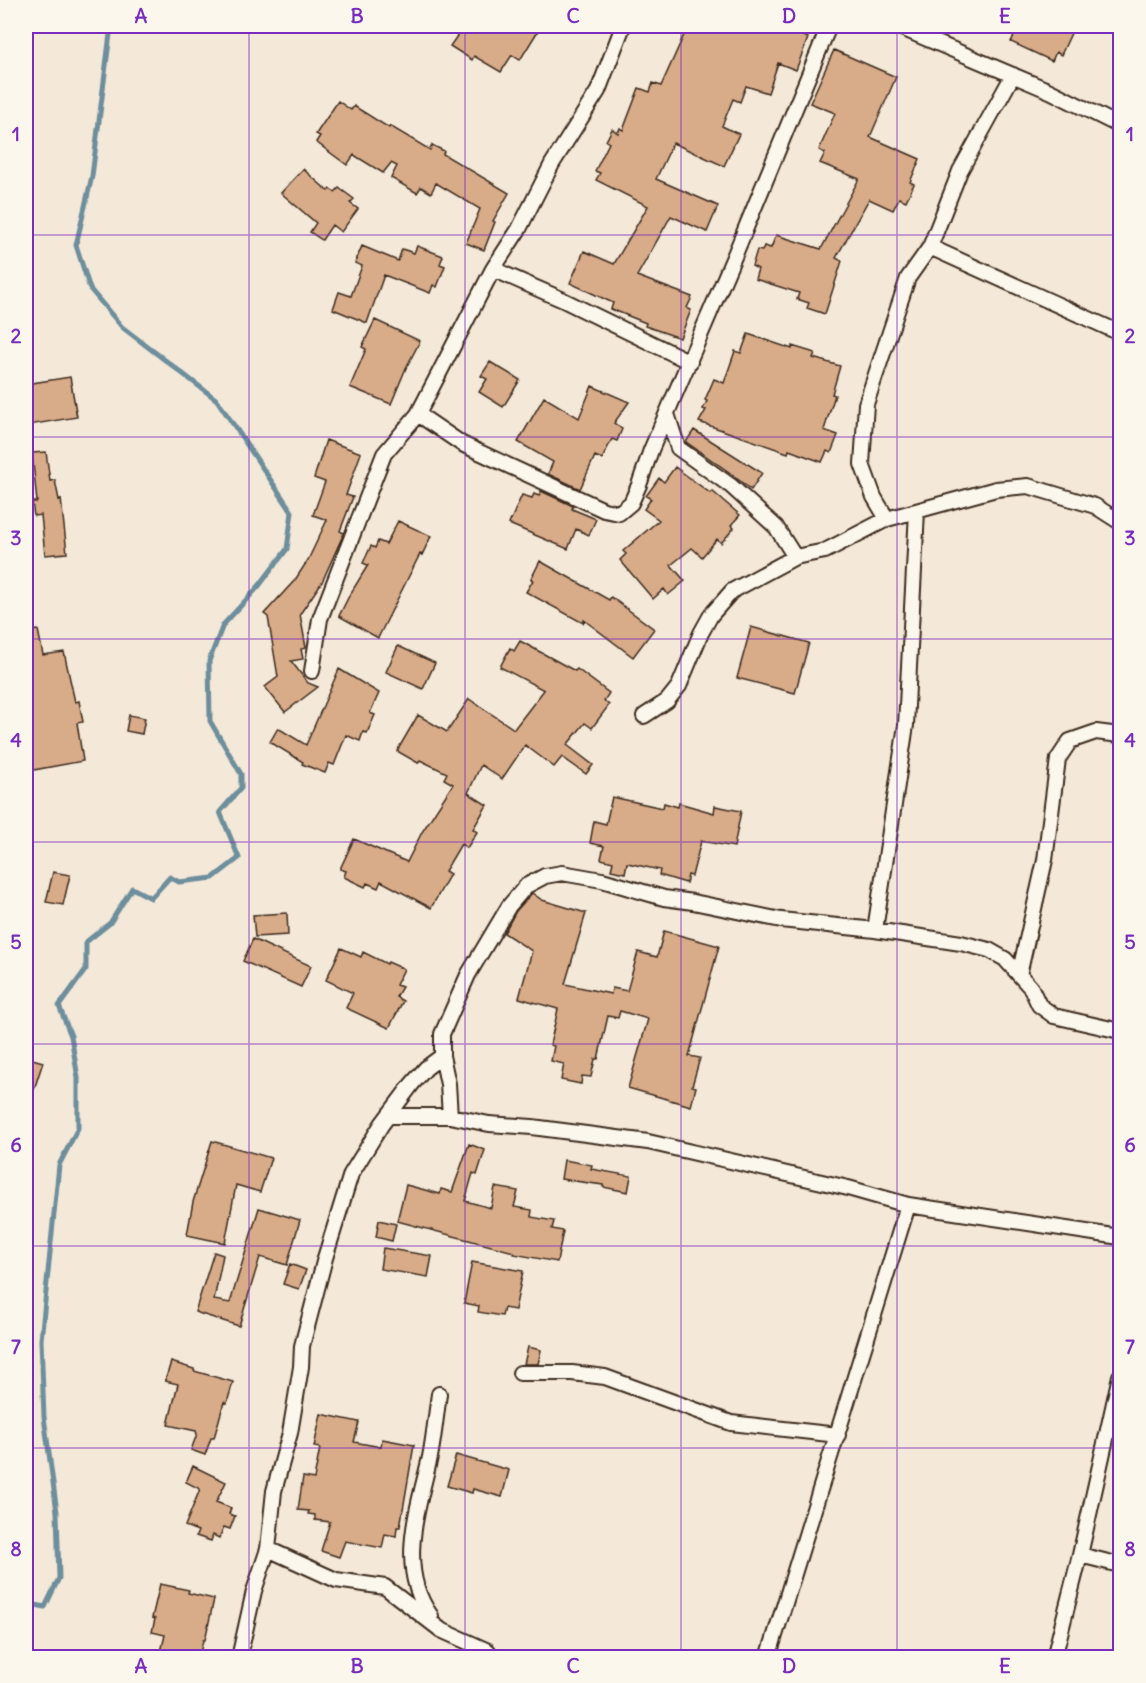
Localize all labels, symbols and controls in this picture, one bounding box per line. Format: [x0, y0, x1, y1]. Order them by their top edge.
text: A [135, 3, 148, 28]
text: B [350, 3, 364, 28]
text: C [566, 3, 580, 28]
text: D [782, 3, 796, 28]
text: E [999, 3, 1011, 28]
text: 1 [12, 121, 20, 146]
text: 1 [1126, 121, 1134, 146]
text: 2 [11, 323, 22, 348]
text: 2 [1125, 323, 1136, 348]
text: 3 [10, 525, 22, 550]
text: 3 [1124, 525, 1136, 550]
text: 4 [10, 727, 22, 752]
text: 4 [1124, 727, 1136, 752]
text: 5 [10, 929, 22, 954]
text: 5 [1124, 929, 1136, 954]
text: 6 [10, 1132, 22, 1157]
text: 6 [1124, 1132, 1136, 1157]
text: 7 [11, 1334, 21, 1359]
text: 7 [1125, 1334, 1135, 1359]
text: 8 [10, 1536, 22, 1561]
text: 8 [1124, 1536, 1136, 1561]
text: A [135, 1653, 148, 1678]
text: B [350, 1653, 364, 1678]
text: C [566, 1653, 580, 1678]
text: D [782, 1653, 796, 1678]
text: E [999, 1653, 1011, 1678]

